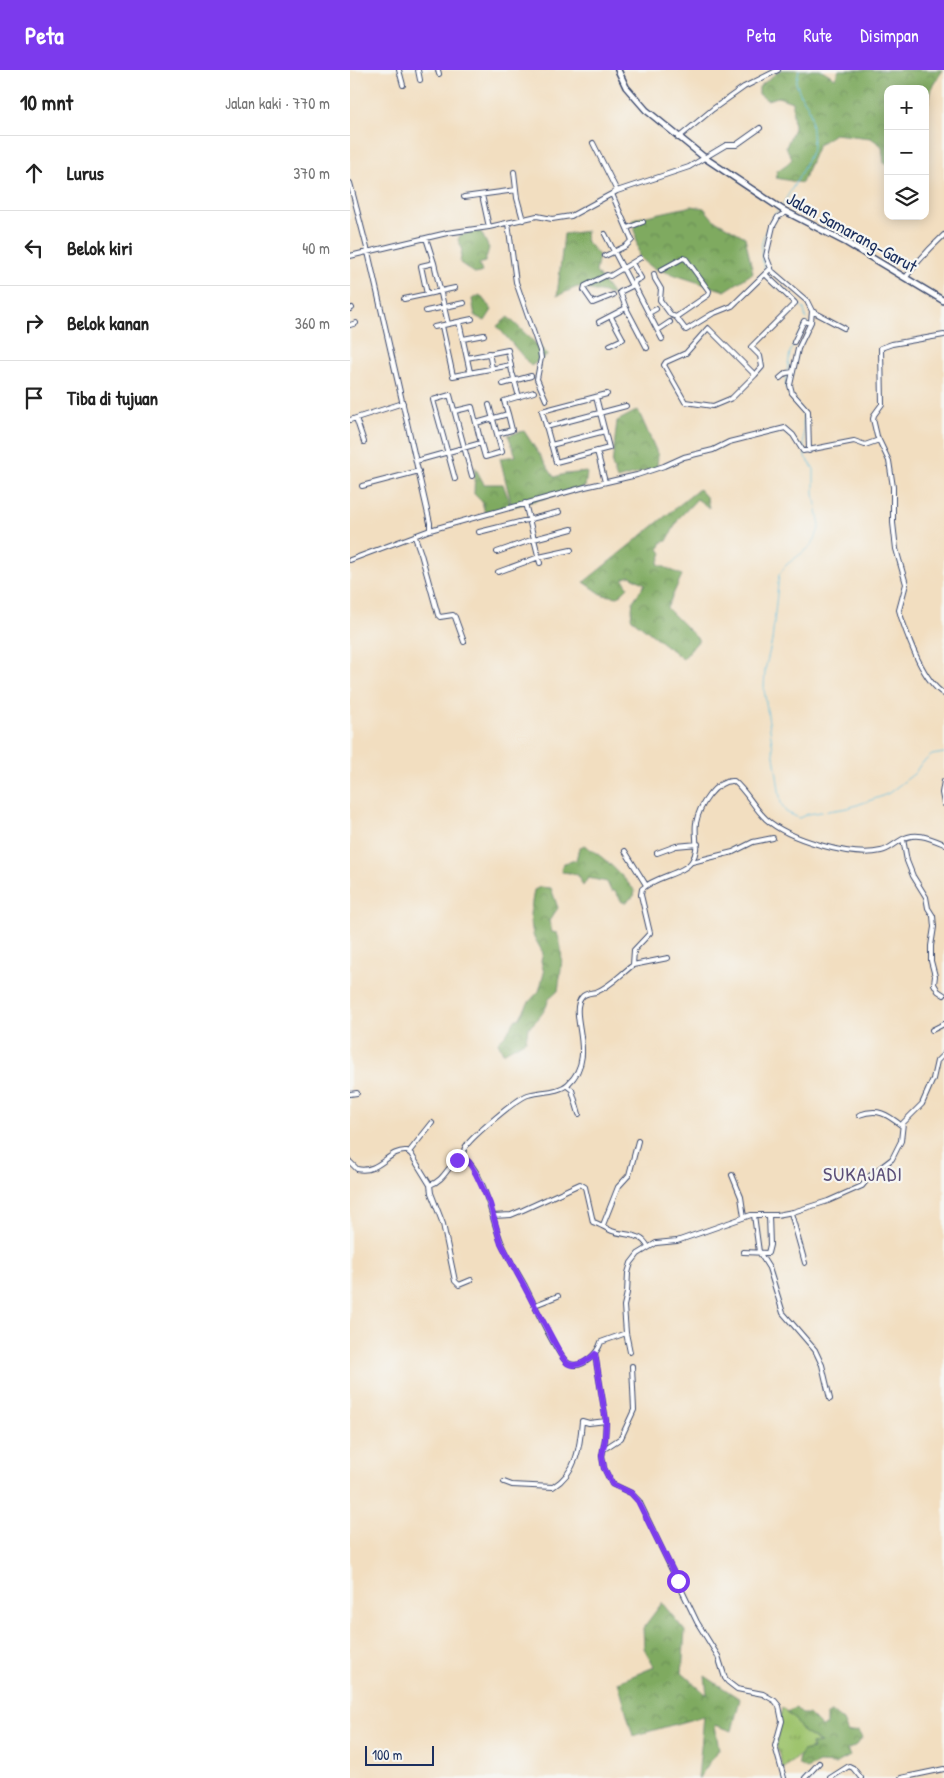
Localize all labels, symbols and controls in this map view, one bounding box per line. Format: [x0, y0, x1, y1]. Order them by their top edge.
text: Peta [25, 19, 64, 51]
text: Peta [747, 23, 776, 48]
text: Rute [804, 23, 832, 48]
text: Disimpan [860, 23, 919, 48]
map controls [884, 85, 929, 220]
button: + [884, 85, 929, 130]
text: 10 mnt [20, 88, 73, 117]
text: Jalan kaki · 770 m [225, 92, 330, 114]
button: − [884, 130, 929, 175]
icon: ahead [20, 159, 48, 187]
text: Lurus [67, 160, 104, 186]
text: 370 m [293, 162, 330, 184]
button: layers [884, 175, 929, 220]
street label: Jalan Samarang-Garut [782, 186, 923, 279]
icon: left [20, 234, 48, 262]
text: Belok kiri [67, 235, 133, 261]
text: 40 m [302, 237, 330, 259]
icon: right [20, 309, 48, 337]
text: Belok kanan [67, 310, 149, 336]
text: 360 m [295, 312, 330, 334]
icon: arrive [20, 384, 48, 412]
text: Tiba di tujuan [67, 385, 158, 411]
route end [446, 1149, 469, 1172]
district label: SUKAJADI [823, 1160, 903, 1187]
route start [667, 1570, 690, 1593]
scale bar [365, 1743, 434, 1766]
text: 100 m [372, 1745, 402, 1764]

